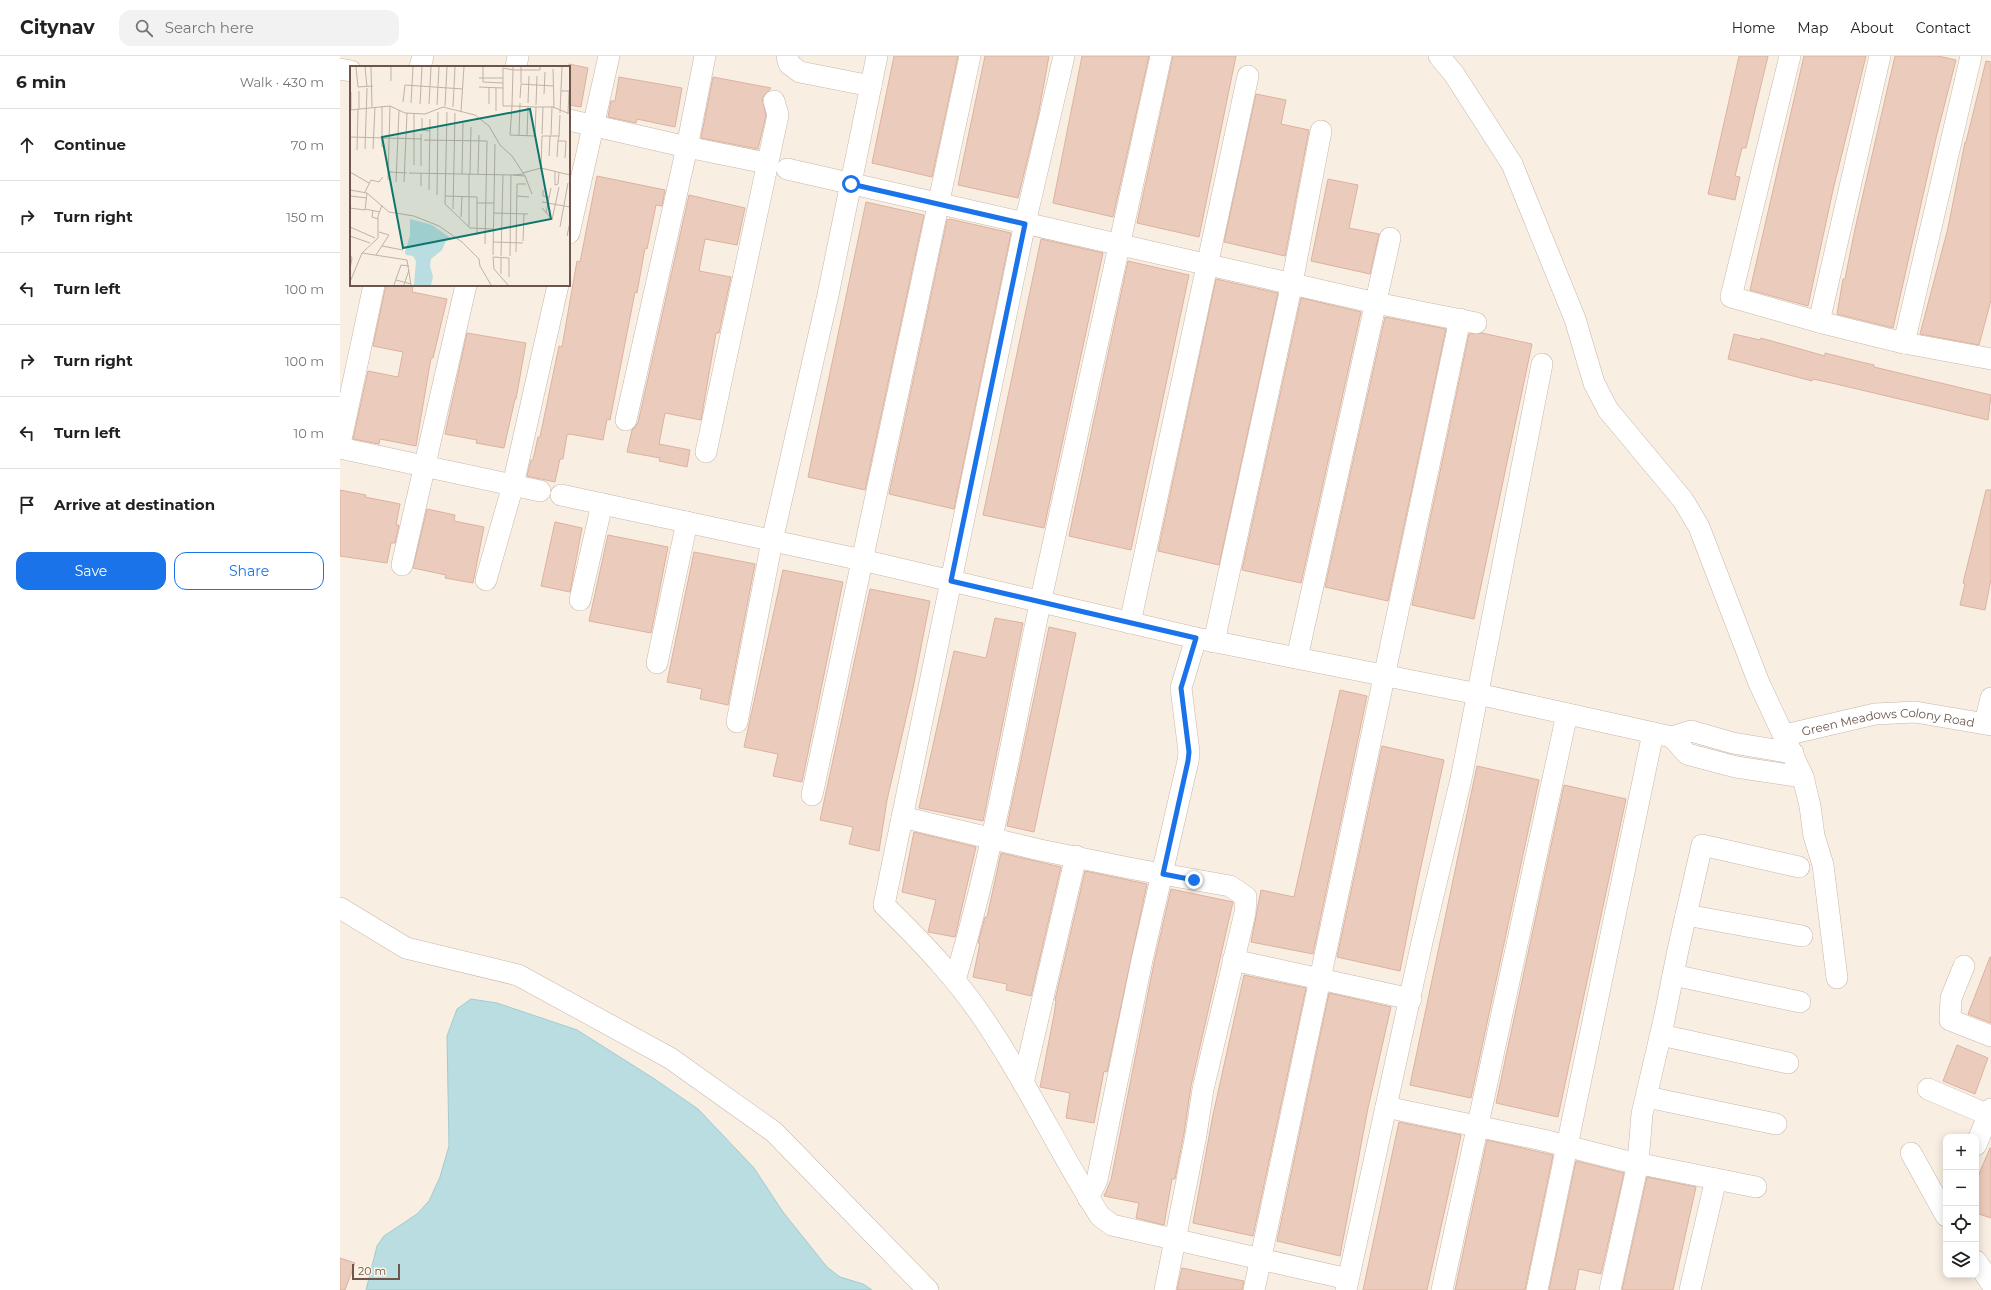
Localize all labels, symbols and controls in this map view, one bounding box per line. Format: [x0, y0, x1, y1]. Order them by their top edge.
search box [119, 10, 399, 46]
text: Citynav [20, 16, 95, 39]
icon: search [133, 17, 155, 39]
text: Search here [165, 18, 254, 37]
text: Home [1732, 19, 1775, 37]
text: Map [1797, 19, 1828, 37]
text: About [1850, 19, 1894, 37]
text: Contact [1916, 19, 1971, 37]
inset map [350, 66, 570, 286]
text: 6 min [16, 72, 66, 92]
text: Walk · 430 m [240, 74, 324, 90]
icon: ahead [16, 134, 38, 156]
text: Continue [54, 135, 126, 154]
text: 70 m [291, 137, 324, 153]
route start [842, 175, 860, 193]
icon: right [16, 206, 38, 228]
text: Turn right [54, 207, 133, 226]
text: 150 m [286, 209, 324, 225]
icon: left [16, 278, 38, 300]
text: Turn left [54, 279, 121, 298]
text: 100 m [285, 281, 324, 297]
icon: right [16, 350, 38, 372]
text: Turn right [54, 351, 133, 370]
text: 100 m [285, 353, 324, 369]
icon: left [16, 422, 38, 444]
text: Turn left [54, 423, 121, 442]
text: 10 m [294, 425, 324, 441]
icon: arrive [16, 494, 38, 516]
text: Arrive at destination [54, 495, 215, 514]
button: Save [16, 552, 166, 590]
button: Share [174, 552, 324, 590]
street label: Green Meadows Colony Road [1800, 704, 1976, 738]
route end [1185, 871, 1203, 889]
map controls [1943, 1134, 1979, 1278]
button: + [1943, 1134, 1979, 1170]
button: − [1943, 1170, 1979, 1206]
button: locate [1943, 1206, 1979, 1242]
button: layers [1943, 1242, 1979, 1278]
scale bar [352, 1262, 400, 1281]
text: 20 m [358, 1264, 386, 1278]

